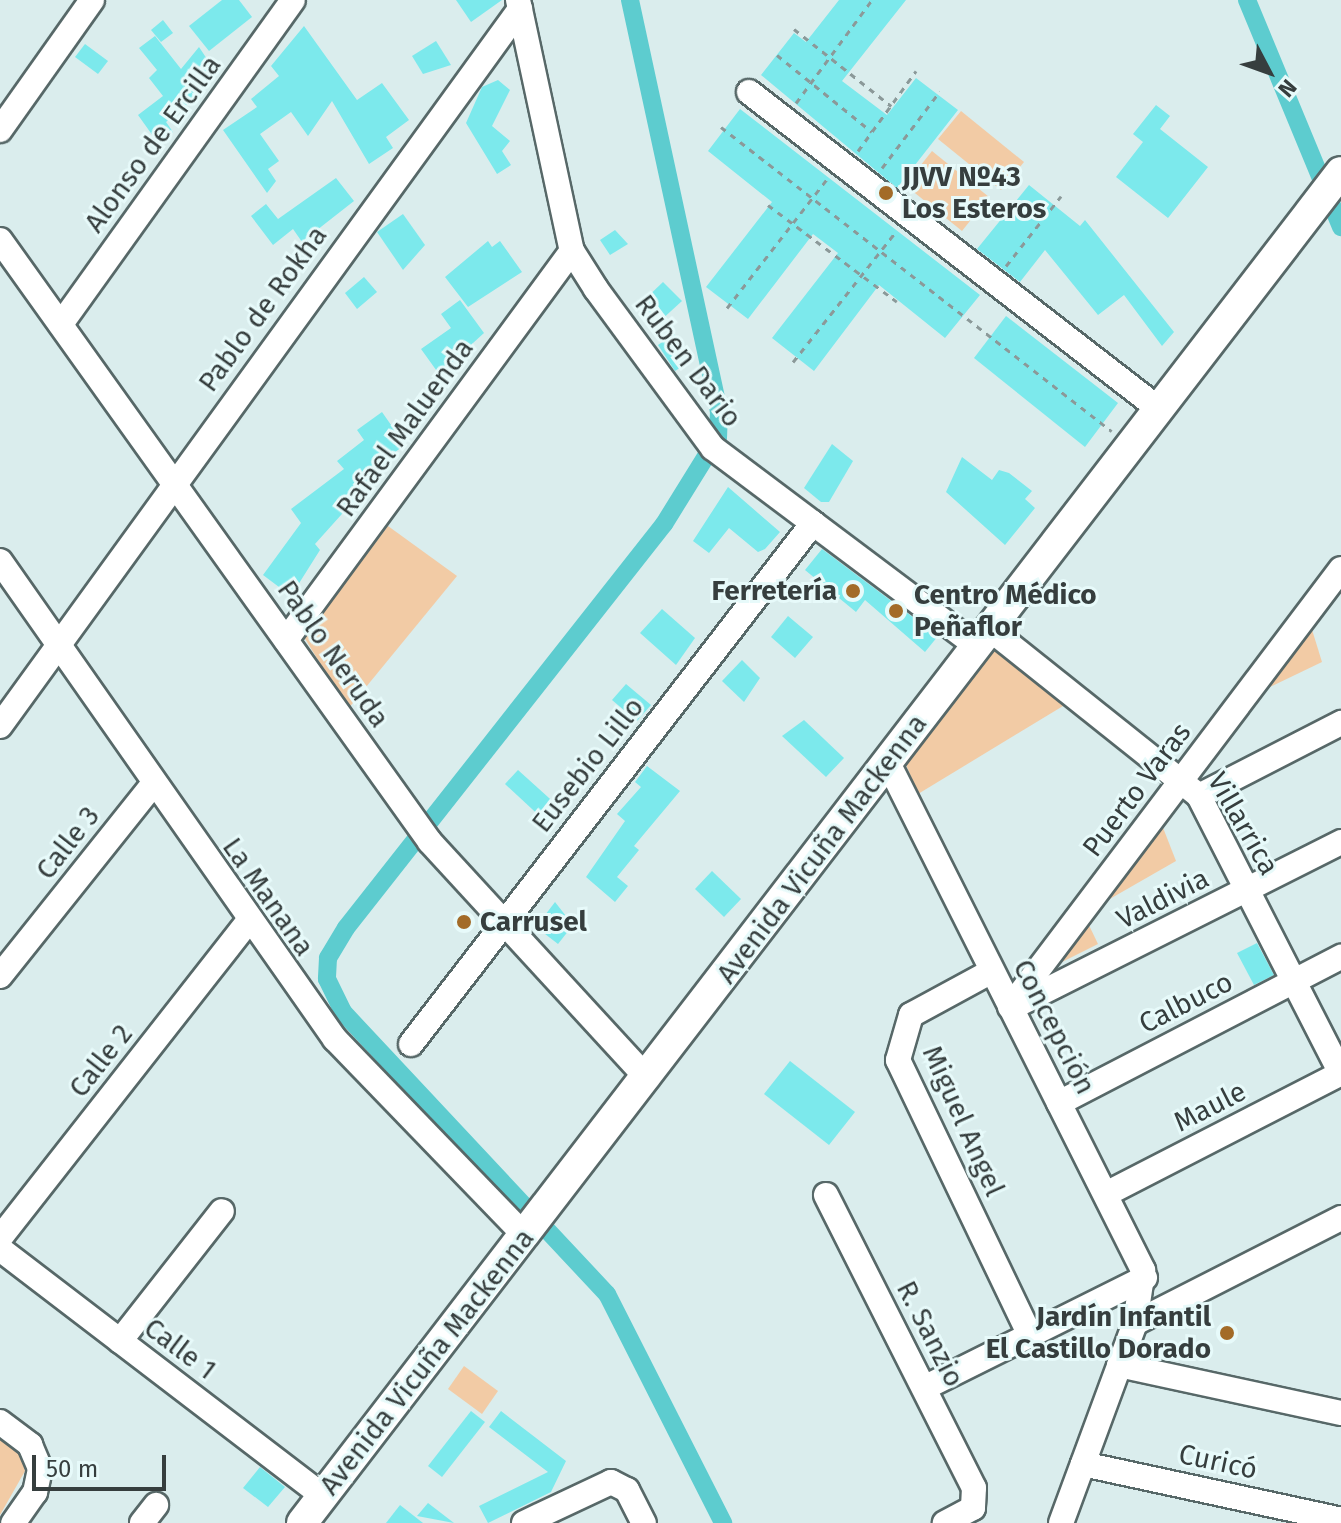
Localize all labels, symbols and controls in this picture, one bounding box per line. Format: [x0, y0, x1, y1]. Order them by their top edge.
north arrow [1229, 32, 1309, 112]
street label: Alonso de Ercilla [78, 49, 228, 239]
text: N [1273, 74, 1302, 102]
place label: JJVV Nº43 Los Esteros [902, 160, 1046, 226]
marker: JJVV Nº43 Los Esteros [877, 184, 895, 202]
street label: Pablo de Rokha [192, 220, 334, 398]
street label: Ruben Dario [627, 288, 749, 434]
street label: Rafael Maluenda [329, 333, 481, 523]
street label: Pablo Neruda [270, 574, 396, 734]
place label: Ferretería [712, 574, 837, 608]
place label: Centro Médico Peñaflor [914, 578, 1097, 644]
marker: Ferretería [844, 582, 862, 600]
marker: Centro Médico Peñaflor [885, 600, 907, 622]
street label: Eusebio Lillo [525, 691, 651, 839]
street label: Avenida Vicuña Mackenna [710, 708, 934, 990]
street label: Puerto Varas [1076, 716, 1198, 864]
street label: Villarrica [1200, 767, 1286, 881]
street label: Calle 3 [29, 800, 107, 886]
street label: La Manana [215, 831, 321, 963]
street label: Valdivia [1111, 862, 1215, 936]
place label: Carrusel [480, 905, 587, 939]
marker: Carrusel [455, 913, 473, 931]
street label: Concepción [1006, 954, 1102, 1100]
street label: Calbuco [1134, 965, 1238, 1041]
street label: Calle 2 [62, 1018, 140, 1104]
street label: Miguel Angel [915, 1041, 1011, 1201]
street label: Maule [1168, 1075, 1252, 1139]
street label: Avenida Vicuña Mackenna [313, 1222, 541, 1502]
street label: R. Sanzio [889, 1275, 971, 1393]
place label: Jardín Infantil El Castillo Dorado [986, 1300, 1211, 1366]
street label: Calle 1 [137, 1311, 223, 1387]
marker: Jardín Infantil El Castillo Dorado [1218, 1324, 1236, 1342]
street label: Curicó [1176, 1437, 1260, 1487]
scale bar [36, 1439, 170, 1489]
text: 50 m [46, 1455, 98, 1483]

